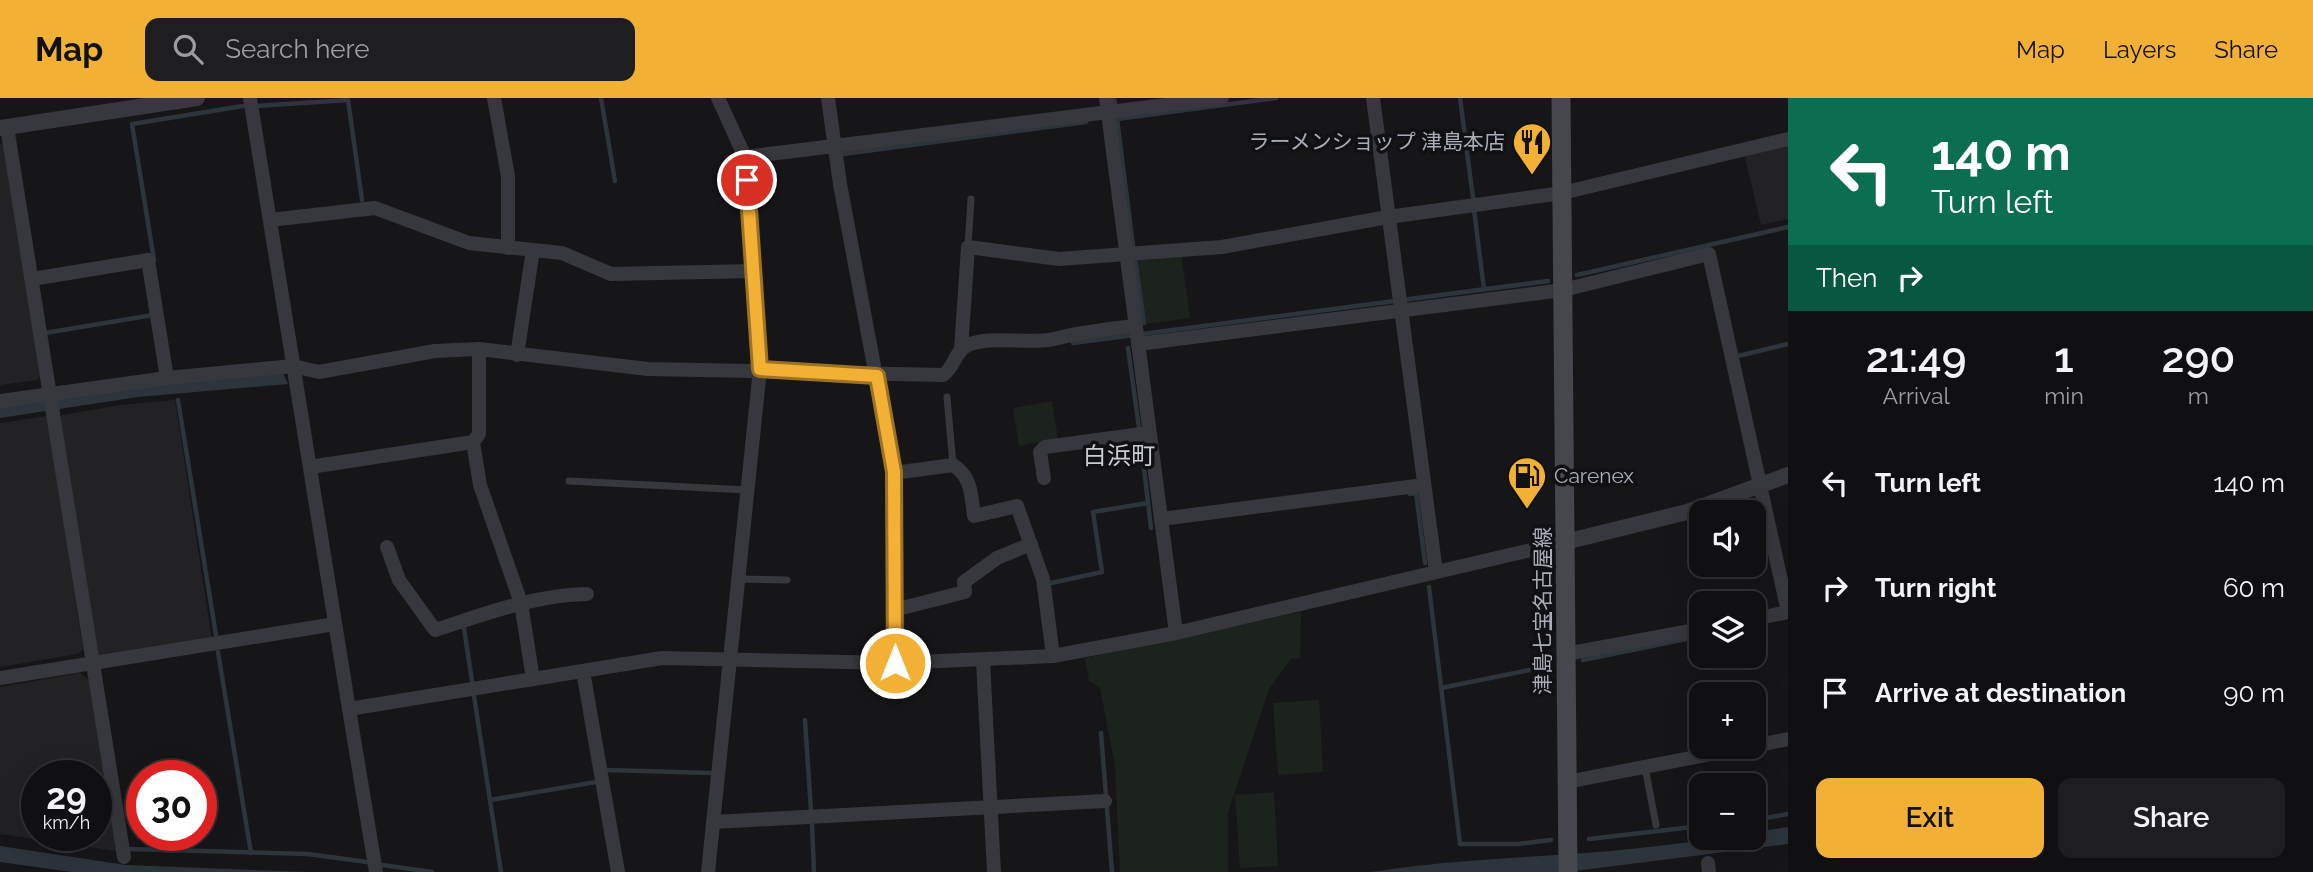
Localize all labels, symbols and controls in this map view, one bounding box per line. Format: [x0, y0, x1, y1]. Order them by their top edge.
search box [145, 18, 635, 81]
text: Map [35, 30, 103, 69]
icon: search [169, 30, 207, 68]
text: Search here [225, 34, 370, 64]
text: Map [2016, 35, 2065, 64]
text: Layers [2103, 35, 2176, 64]
text: Share [2214, 35, 2278, 64]
restaurant icon: ラーメンショップ 津島本店 [1511, 121, 1553, 176]
text: 140 m [1931, 124, 2071, 181]
icon: left [1816, 126, 1907, 217]
place label: ラーメンショップ 津島本店 [1248, 129, 1505, 154]
pin [717, 150, 777, 210]
icon: arrive [728, 161, 766, 199]
text: Turn left [1931, 183, 2053, 220]
icon: right [1891, 259, 1929, 297]
text: Then [1816, 263, 1877, 293]
text: 21:49 [1866, 333, 1966, 382]
text: 1 [2054, 333, 2074, 382]
text: 290 [2162, 333, 2235, 382]
text: Arrival [1882, 382, 1950, 409]
text: min [2044, 382, 2084, 409]
text: m [2188, 382, 2209, 409]
district label: 白浜町 [1083, 441, 1155, 470]
fuel station icon: Carenex [1506, 455, 1548, 510]
place label: Carenex [1554, 463, 1634, 488]
icon: left [1816, 464, 1854, 502]
text: Turn left [1875, 468, 1981, 498]
text: 140 m [2213, 468, 2285, 498]
map controls [1689, 500, 1766, 850]
button: sound [1689, 500, 1766, 577]
street label: 津島七宝名古屋線 [1530, 527, 1555, 695]
icon: right [1816, 569, 1854, 607]
text: Turn right [1875, 573, 1996, 603]
text: 60 m [2223, 573, 2285, 603]
button: layers [1689, 591, 1766, 668]
position arrow [858, 626, 932, 700]
icon: arrive [1816, 674, 1854, 712]
text: Arrive at destination [1875, 678, 2126, 708]
text: 90 m [2223, 678, 2285, 708]
button: + [1689, 682, 1766, 759]
speed limit sign: 30 [126, 760, 217, 851]
button: − [1689, 773, 1766, 850]
text: 29 [46, 776, 87, 817]
button: Exit [1816, 778, 2044, 858]
button: Share [2058, 778, 2285, 858]
text: km/h [43, 812, 90, 833]

